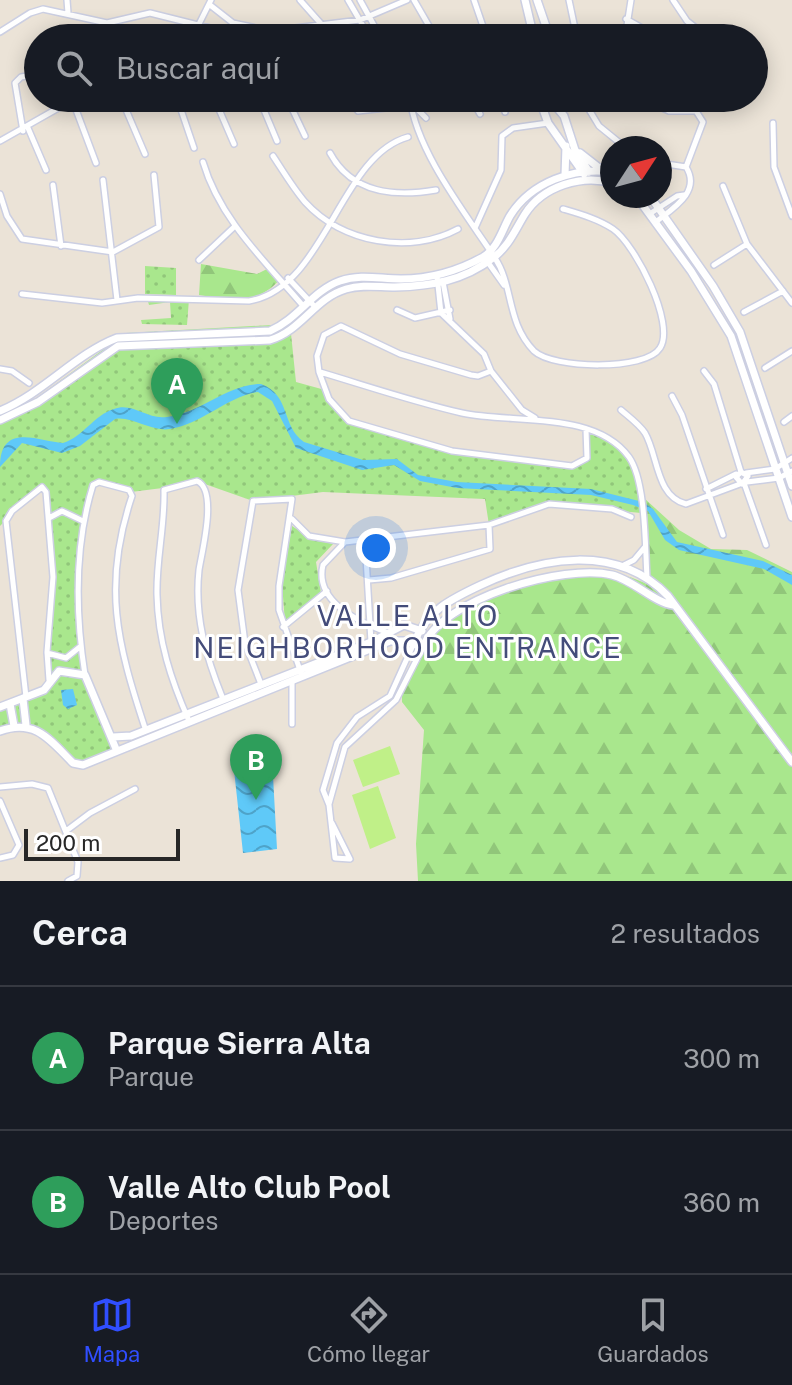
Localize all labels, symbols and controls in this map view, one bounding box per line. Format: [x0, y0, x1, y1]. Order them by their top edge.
search box [24, 24, 768, 112]
icon: search [52, 46, 96, 90]
text: Buscar aquí [116, 50, 280, 86]
north arrow [600, 136, 672, 208]
pin: A [151, 358, 203, 424]
your location [356, 528, 396, 568]
district label: VALLE ALTO NEIGHBORHOOD ENTRANCE [193, 599, 623, 664]
pin: B [230, 734, 282, 800]
scale bar [24, 825, 180, 861]
text: 200 m [36, 830, 100, 856]
text: Cerca [32, 913, 128, 953]
text: 2 resultados [611, 918, 760, 949]
text: Parque Sierra Alta [108, 1025, 371, 1061]
text: A [49, 1043, 67, 1074]
text: 300 m [683, 1043, 760, 1074]
text: Parque [108, 1061, 194, 1092]
text: Valle Alto Club Pool [108, 1169, 391, 1205]
text: B [49, 1187, 67, 1218]
text: 360 m [683, 1187, 760, 1218]
text: Deportes [108, 1205, 218, 1236]
tab: Mapa [83, 1293, 140, 1367]
tab: Cómo llegar [307, 1293, 430, 1367]
tab: Guardados [597, 1293, 709, 1367]

